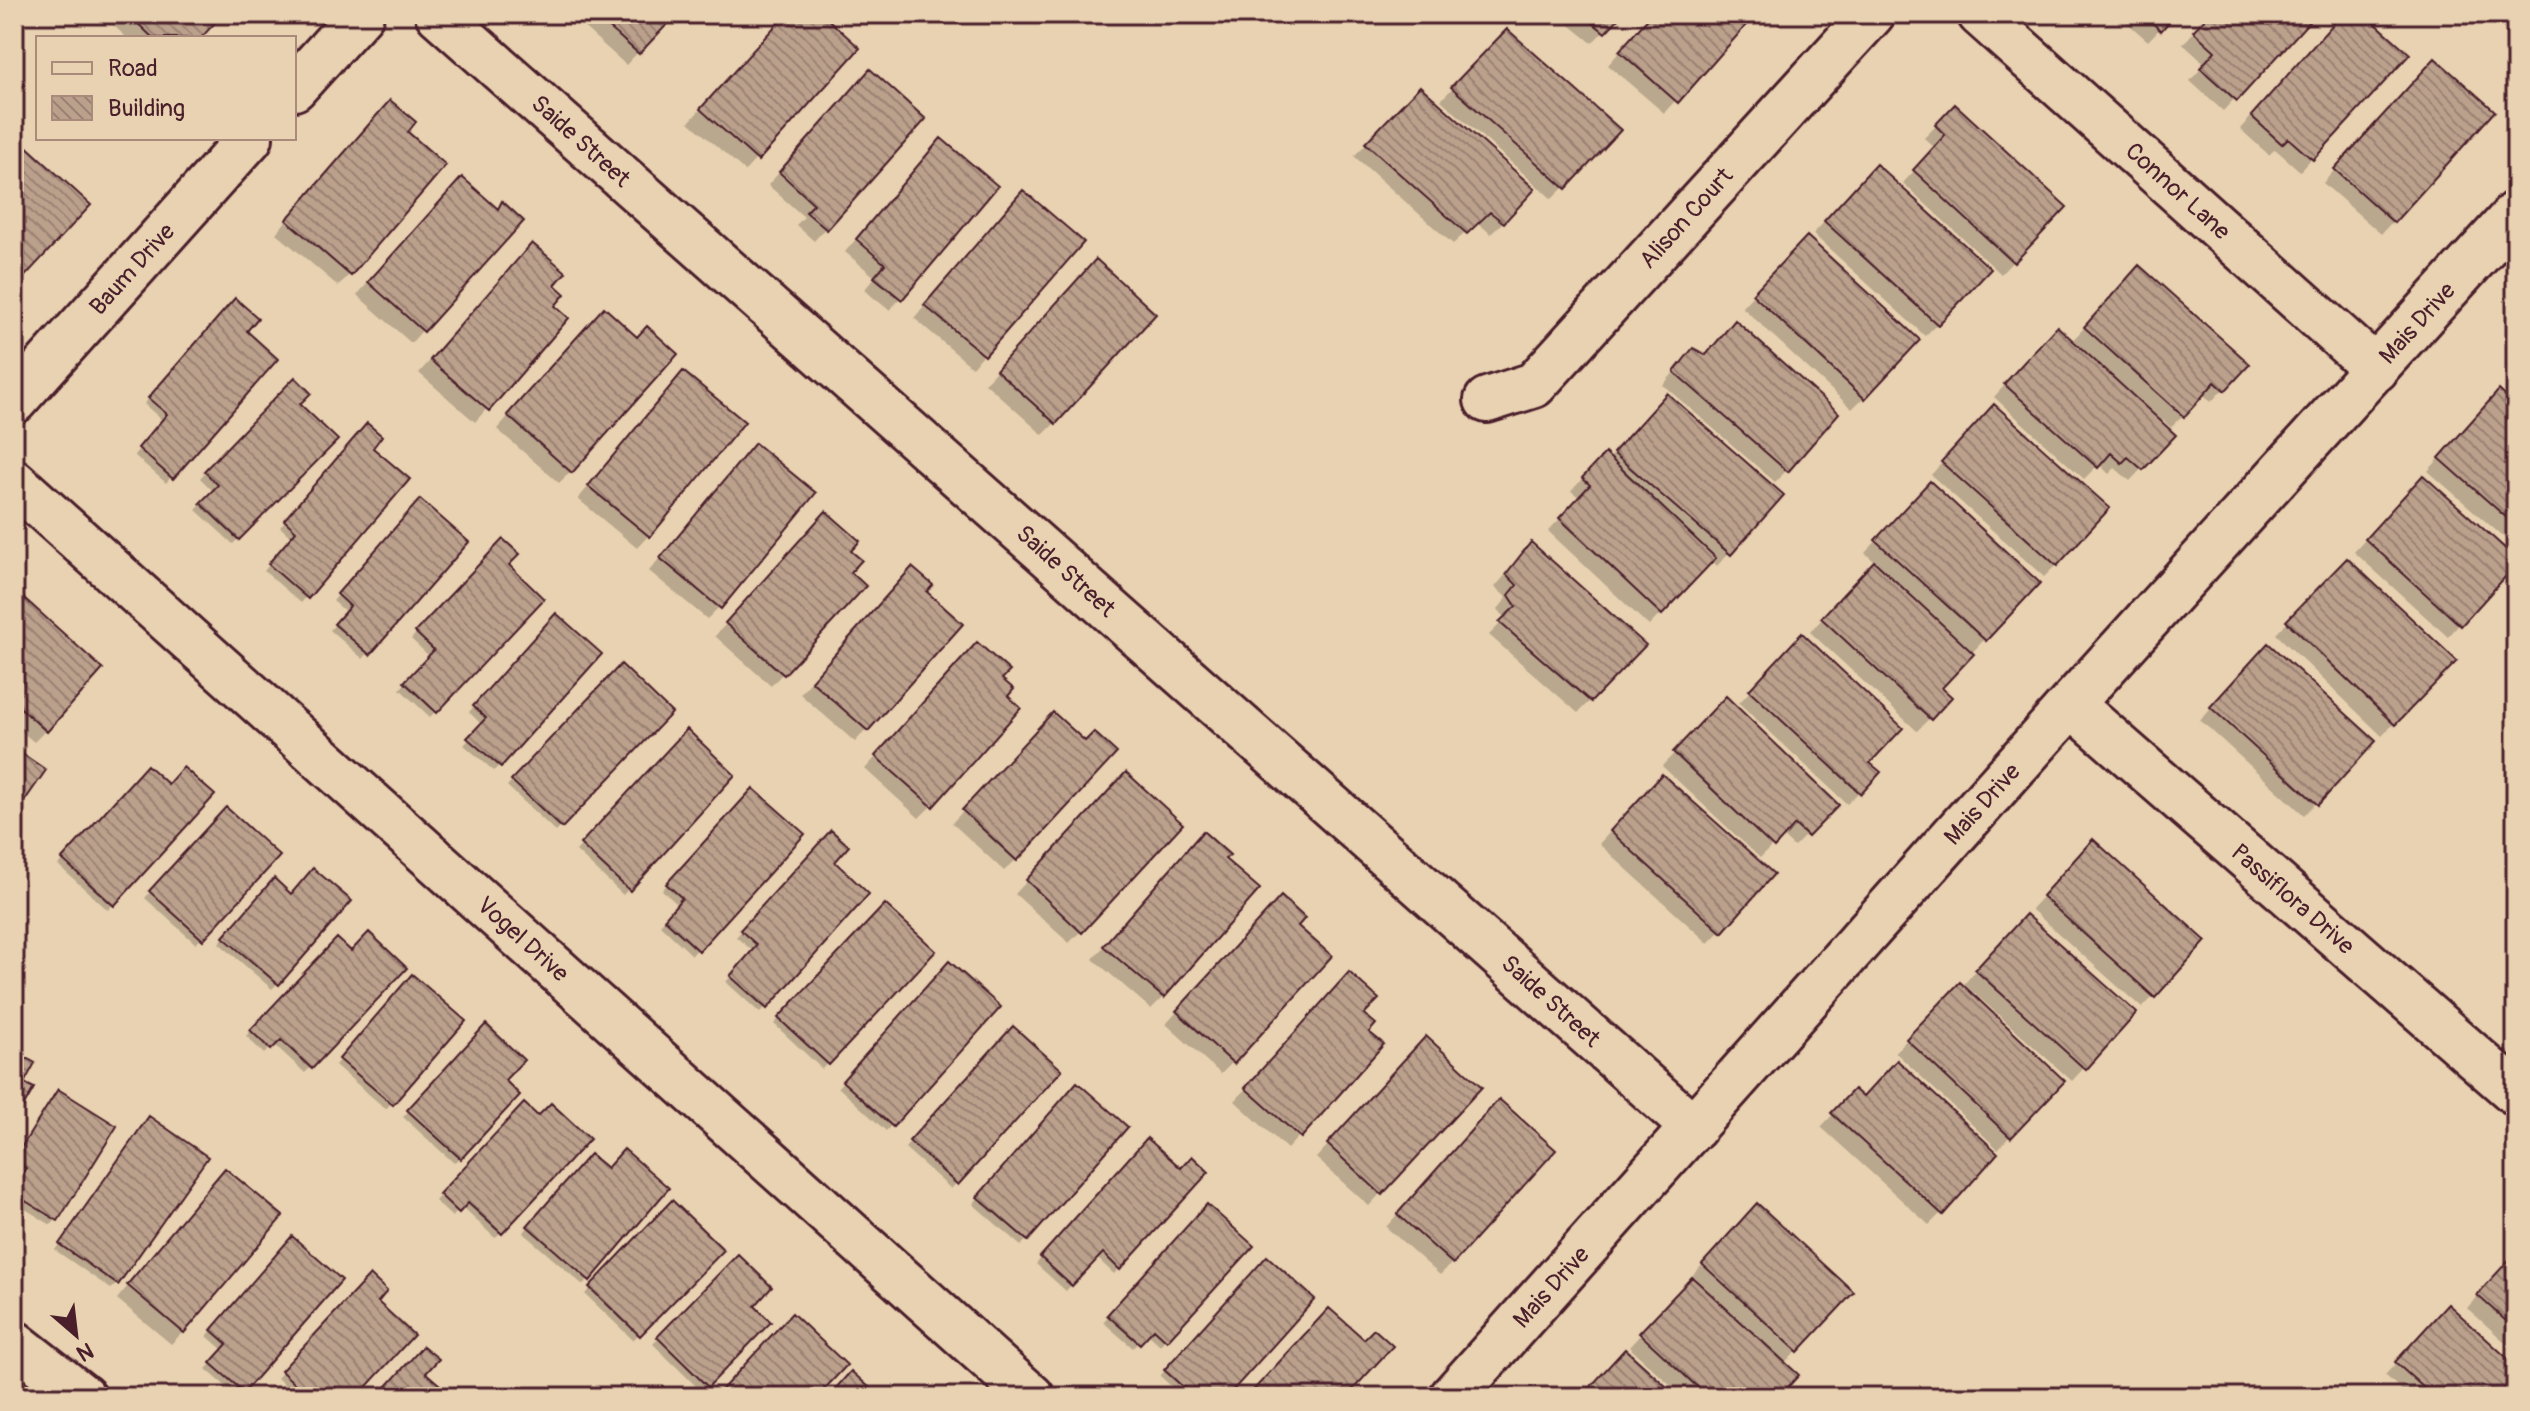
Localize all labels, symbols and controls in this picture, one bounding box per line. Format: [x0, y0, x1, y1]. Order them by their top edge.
legend [36, 36, 296, 140]
text: Road [108, 54, 158, 83]
street label: Saide Street [525, 89, 637, 194]
text: Building [108, 94, 185, 123]
street label: Connor Lane [2119, 137, 2236, 246]
street label: Alison Court [1634, 162, 1739, 275]
street label: Baum Drive [84, 217, 181, 321]
street label: Mais Drive [2373, 276, 2462, 370]
street label: Saide Street [1010, 519, 1122, 624]
street label: Mais Drive [1938, 757, 2027, 851]
street label: Passiflora Drive [2225, 838, 2360, 961]
street label: Vogel Drive [471, 891, 575, 988]
street label: Saide Street [1495, 949, 1607, 1054]
street label: Mais Drive [1507, 1240, 1596, 1334]
north arrow [36, 1295, 116, 1375]
text: N [72, 1336, 98, 1368]

